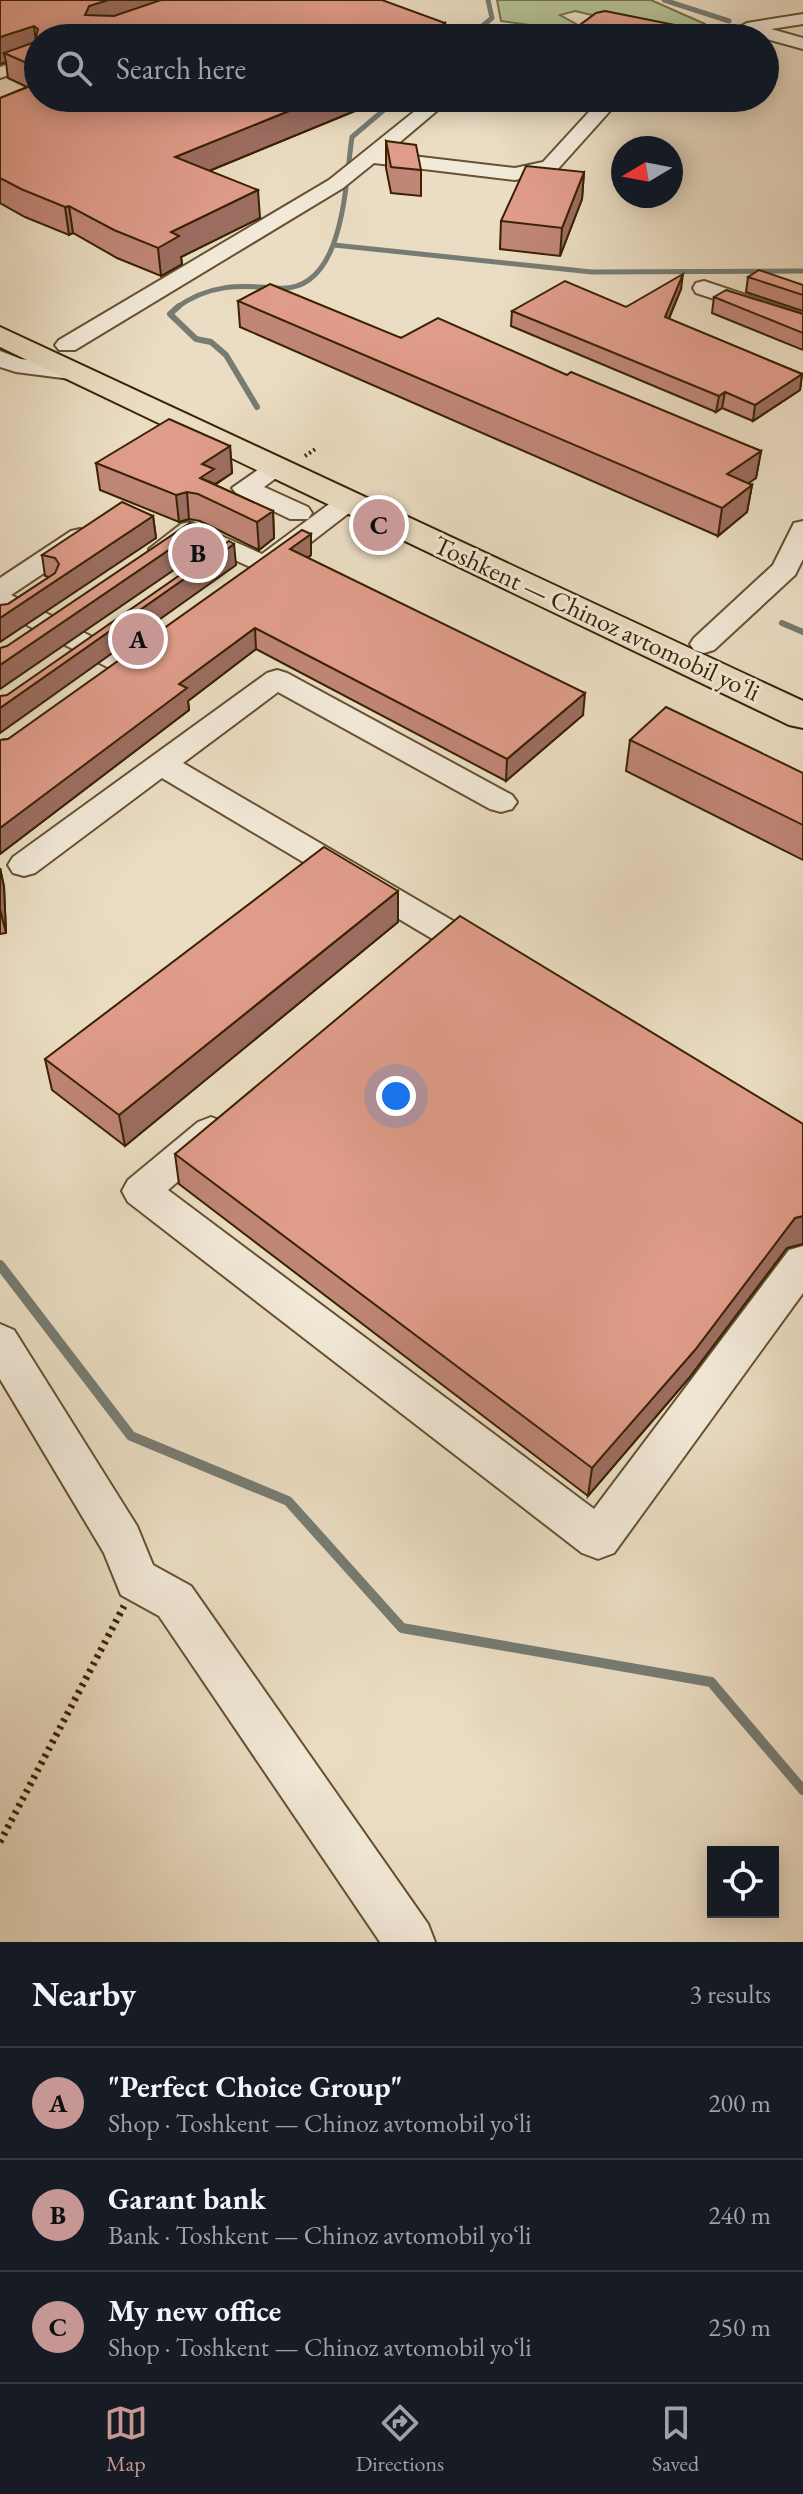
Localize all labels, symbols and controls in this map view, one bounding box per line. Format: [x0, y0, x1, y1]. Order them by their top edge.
search box [24, 24, 779, 112]
icon: search [52, 46, 96, 90]
text: Search here [116, 49, 246, 88]
north arrow [611, 136, 683, 208]
pin: C [353, 495, 405, 555]
pin: B [172, 523, 224, 583]
street label: Toshkent — Chinoz avtomobil yoʻli [428, 527, 766, 709]
pin: A [112, 609, 164, 669]
your location [376, 1076, 416, 1116]
map controls [707, 1846, 779, 1918]
button: locate [707, 1846, 779, 1918]
text: Nearby [32, 1972, 136, 2016]
text: 3 results [690, 1977, 771, 2011]
text: "Perfect Choice Group" [108, 2067, 403, 2106]
text: A [49, 2086, 67, 2120]
text: 200 m [708, 2086, 771, 2120]
text: Shop · Toshkent — Chinoz avtomobil yoʻli [108, 2106, 532, 2140]
text: Garant bank [108, 2179, 266, 2218]
text: B [50, 2198, 66, 2232]
text: 240 m [708, 2198, 771, 2232]
text: Bank · Toshkent — Chinoz avtomobil yoʻli [108, 2218, 531, 2252]
text: My new office [108, 2291, 281, 2330]
text: C [49, 2310, 67, 2344]
text: 250 m [708, 2310, 771, 2344]
text: Shop · Toshkent — Chinoz avtomobil yoʻli [108, 2330, 532, 2364]
tab: Map [104, 2401, 148, 2478]
tab: Directions [356, 2401, 444, 2478]
tab: Saved [652, 2401, 699, 2478]

